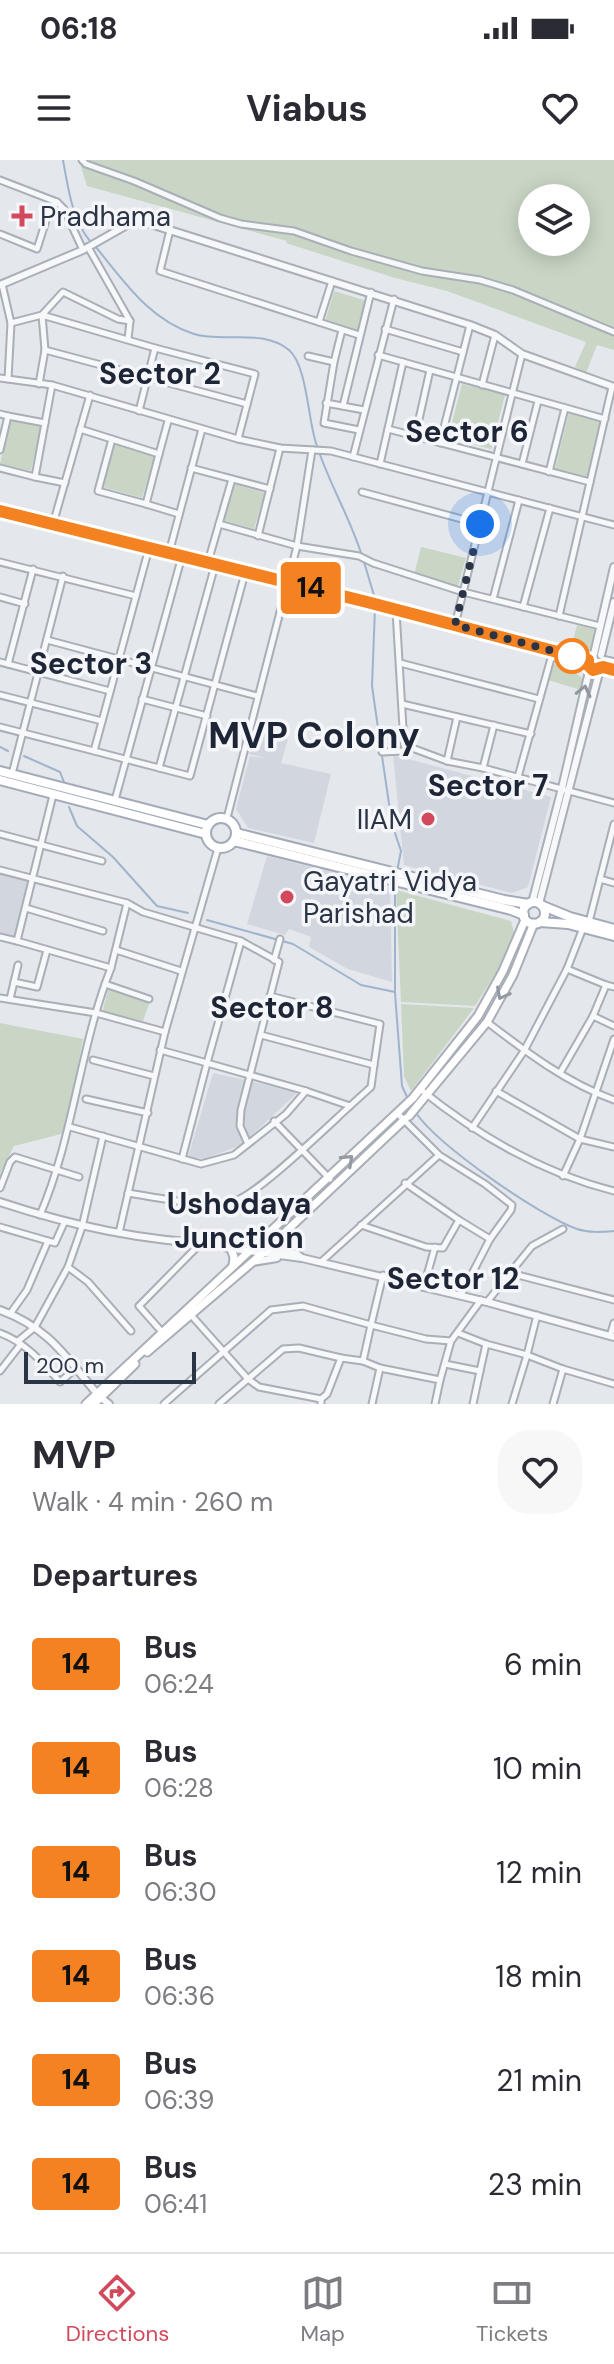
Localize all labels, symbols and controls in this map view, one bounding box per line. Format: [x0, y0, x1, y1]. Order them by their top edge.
text: 06:18 [40, 9, 118, 48]
text: Viabus [246, 85, 368, 132]
icon: menu [32, 86, 76, 130]
icon: heart [538, 86, 582, 130]
map controls [518, 184, 590, 256]
button: layers [518, 184, 590, 256]
place label: Pradhama [40, 198, 171, 235]
marker: Pradhama [11, 205, 33, 227]
district label: Sector 2 [99, 354, 221, 393]
district label: Sector 6 [405, 412, 529, 451]
your location [460, 504, 500, 544]
line badge: 14 [275, 562, 347, 614]
text: 14 [297, 569, 325, 606]
unlabelled marker [555, 639, 589, 673]
district label: Sector 3 [30, 644, 152, 683]
one-way arrow [575, 685, 592, 698]
district label: MVP Colony [208, 712, 420, 759]
district label: Sector 7 [428, 766, 548, 805]
place label: IIAM [357, 801, 412, 838]
marker: IIAM [419, 810, 437, 828]
place label: Gayatri Vidya Parishad [303, 863, 477, 932]
marker: Gayatri Vidya Parishad [278, 888, 296, 906]
one-way arrow [496, 986, 512, 1000]
district label: Sector 8 [210, 988, 334, 1027]
one-way arrow [338, 1155, 353, 1169]
district label: Ushodaya Junction [167, 1184, 311, 1257]
district label: Sector 12 [387, 1259, 519, 1298]
scale bar [24, 1348, 196, 1384]
text: 200 m [36, 1351, 104, 1380]
text: MVP [32, 1430, 116, 1480]
button: heart [498, 1430, 582, 1514]
text: Walk · 4 min · 260 m [32, 1485, 273, 1519]
text: Departures [32, 1556, 198, 1595]
text: Bus [144, 1628, 198, 1667]
text: 14 [62, 1645, 90, 1682]
text: 6 min [504, 1645, 582, 1684]
text: 06:24 [144, 1667, 214, 1701]
text: Bus [144, 1732, 198, 1771]
text: 14 [62, 1749, 90, 1786]
text: 10 min [493, 1749, 582, 1788]
text: 06:28 [144, 1771, 214, 1805]
text: Bus [144, 1836, 198, 1875]
text: 14 [62, 1853, 90, 1890]
text: 12 min [496, 1853, 582, 1892]
text: 06:30 [144, 1875, 217, 1909]
text: Bus [144, 1940, 198, 1979]
text: 14 [62, 1957, 90, 1994]
text: 18 min [495, 1957, 582, 1996]
text: 06:36 [144, 1979, 215, 2013]
text: Bus [144, 2044, 198, 2083]
text: 14 [62, 2061, 90, 2098]
text: 21 min [496, 2061, 582, 2100]
text: 06:39 [144, 2083, 214, 2117]
text: Bus [144, 2148, 198, 2187]
text: 14 [62, 2165, 90, 2202]
text: 23 min [488, 2165, 582, 2204]
text: 06:41 [144, 2187, 207, 2221]
tab: Directions [66, 2271, 169, 2348]
tab: Map [300, 2271, 345, 2348]
tab: Tickets [476, 2271, 548, 2348]

